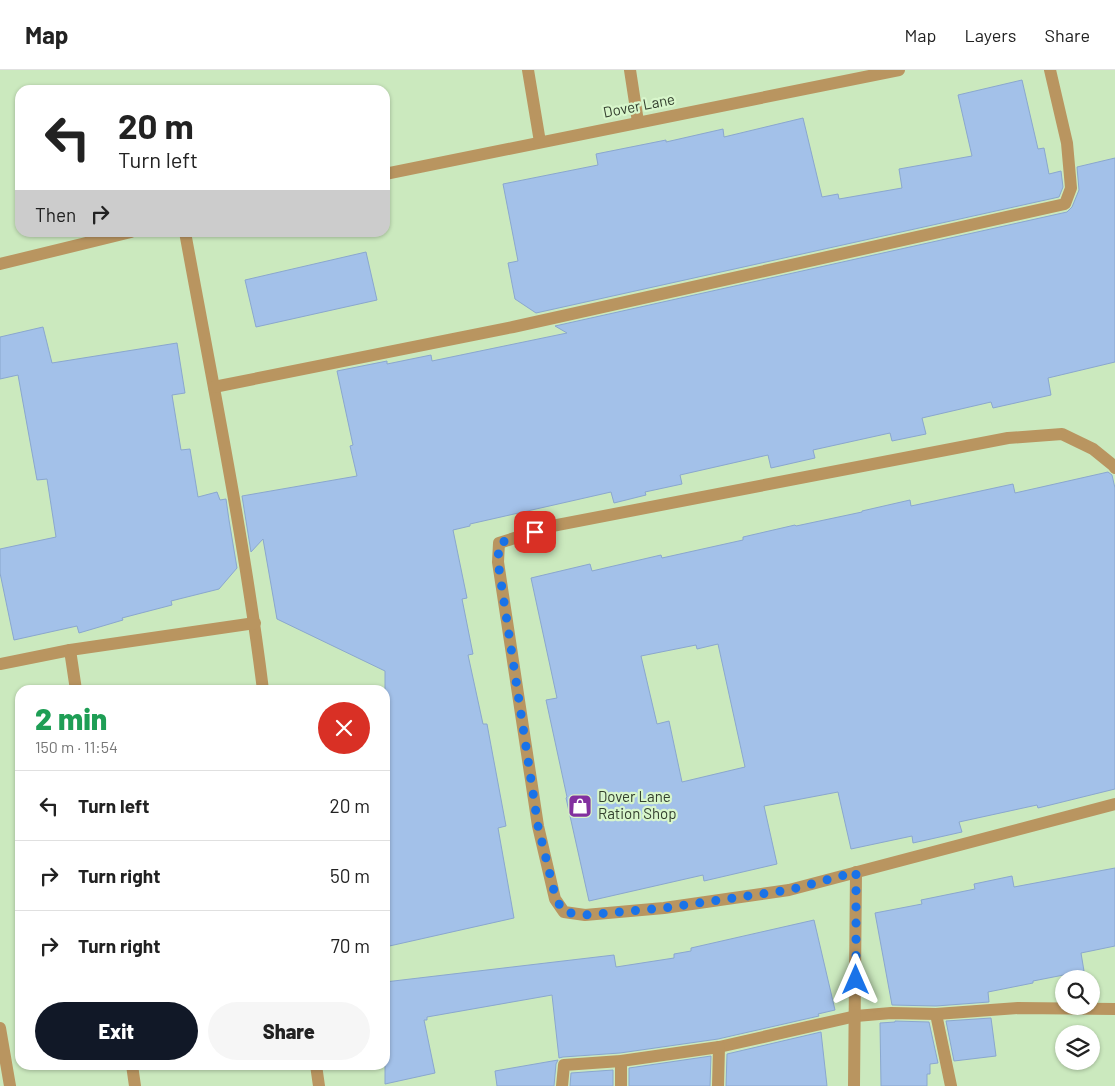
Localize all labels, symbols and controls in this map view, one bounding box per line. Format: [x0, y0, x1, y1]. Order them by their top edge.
text: Map [25, 20, 68, 49]
text: Map [904, 24, 936, 46]
text: Layers [964, 24, 1017, 46]
text: Share [1045, 24, 1090, 46]
street label: Dover Lane [601, 89, 676, 121]
text: 20 m [118, 104, 194, 146]
icon: left [35, 105, 100, 170]
text: Turn left [118, 146, 198, 172]
icon: right [86, 200, 114, 228]
text: Then [35, 203, 76, 226]
pin [514, 511, 556, 553]
icon: arrive [521, 518, 549, 546]
text: 2 min [35, 700, 107, 736]
button: close [318, 702, 370, 754]
text: 150 m · 11:54 [35, 737, 118, 756]
place label: Dover Lane Ration Shop [598, 787, 677, 822]
icon: left [35, 792, 63, 820]
shop icon: Dover Lane Ration Shop [567, 793, 593, 819]
text: Turn left [78, 794, 149, 817]
text: 20 m [330, 794, 370, 817]
icon: right [35, 862, 63, 890]
text: Turn right [78, 864, 160, 887]
text: 50 m [330, 864, 370, 887]
icon: right [35, 932, 63, 960]
text: Turn right [78, 934, 160, 957]
text: 70 m [331, 934, 370, 957]
position arrow [829, 953, 881, 1005]
map controls [1055, 970, 1100, 1070]
button: search [1055, 970, 1100, 1015]
button: Exit [35, 1002, 198, 1060]
button: Share [208, 1002, 370, 1060]
button: layers [1055, 1025, 1100, 1070]

